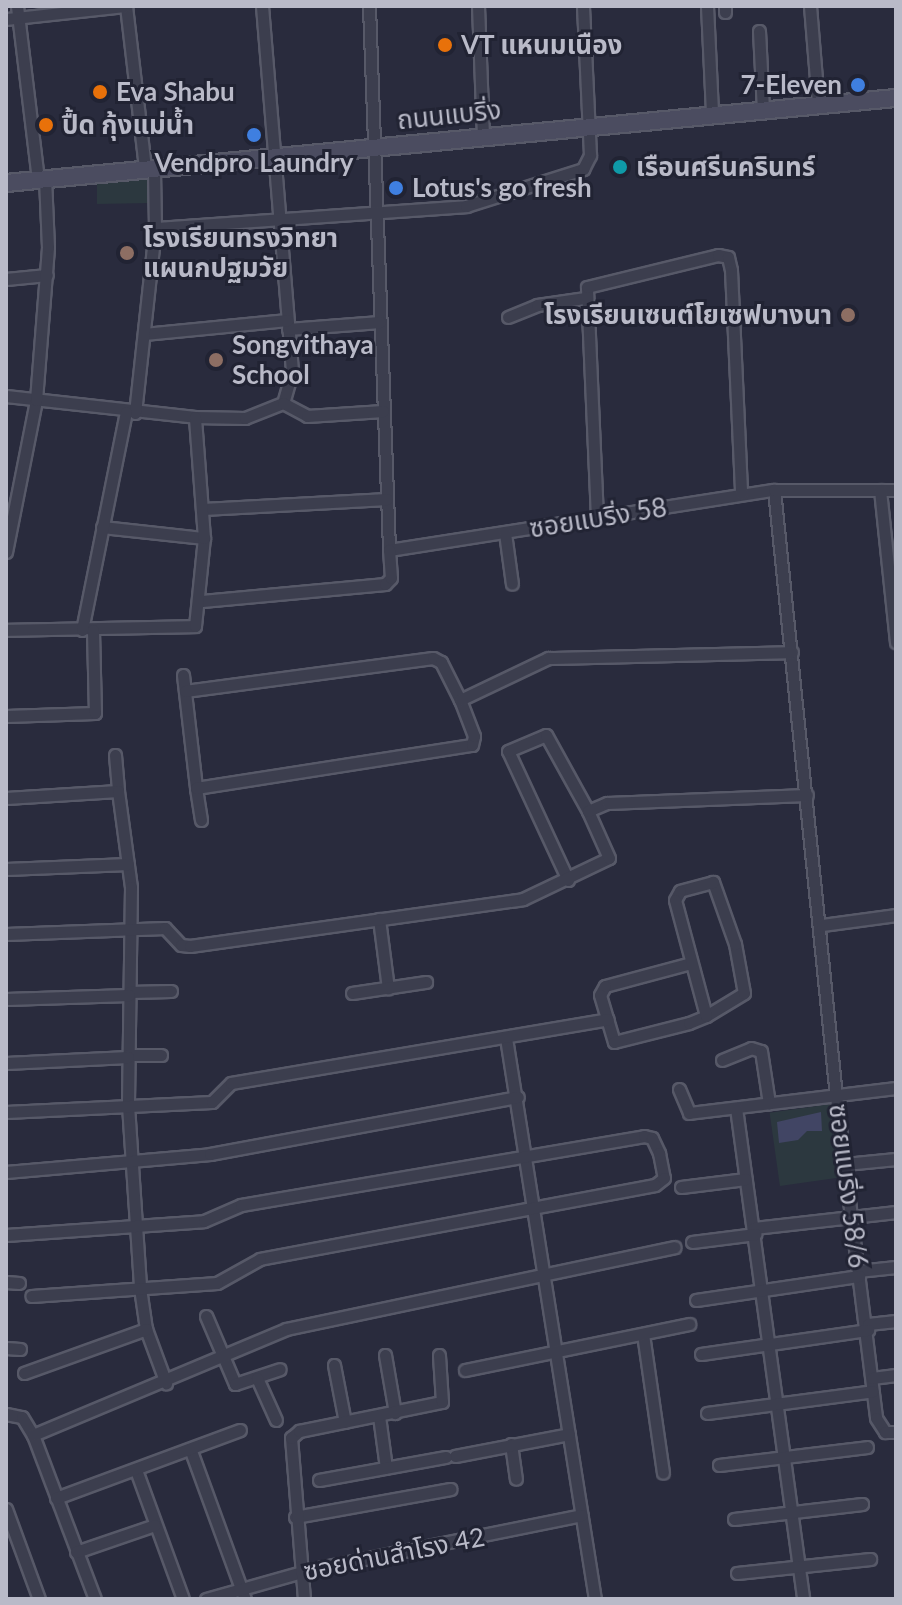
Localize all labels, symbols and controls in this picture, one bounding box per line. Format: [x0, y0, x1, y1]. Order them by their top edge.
place label: VT แหนมเนือง [461, 29, 623, 61]
marker: VT แหนมเนือง [436, 36, 454, 54]
place label: 7-Eleven [740, 69, 842, 101]
place label: Eva Shabu [116, 76, 235, 108]
marker: 7-Eleven [849, 76, 867, 94]
marker: Eva Shabu [91, 83, 109, 101]
street label: ถนนแบริ่ง [395, 94, 503, 136]
place label: ปื้ด กุ้งแม่น้ำ [62, 109, 194, 141]
marker: ปื้ด กุ้งแม่น้ำ [37, 116, 55, 134]
marker: Vendpro Laundry [245, 126, 263, 144]
place label: Vendpro Laundry [155, 147, 353, 179]
place label: เรือนศรีนครินทร์ [636, 151, 815, 183]
marker: เรือนศรีนครินทร์ [611, 158, 629, 176]
place label: Lotus's go fresh [412, 172, 592, 204]
marker: Lotus's go fresh [387, 179, 405, 197]
place label: โรงเรียนทรงวิทยา แผนกปฐมวัย [143, 222, 338, 284]
marker: โรงเรียนทรงวิทยา แผนกปฐมวัย [118, 244, 136, 262]
place label: โรงเรียนเซนต์โยเซฟบางนา [544, 299, 832, 331]
marker: โรงเรียนเซนต์โยเซฟบางนา [839, 306, 857, 324]
place label: Songvithaya School [232, 329, 374, 390]
marker: Songvithaya School [207, 351, 225, 369]
street label: ซอยแบริ่ง 58 [527, 492, 669, 544]
street label: ซอยแบริ่ง 58/6 [822, 1102, 874, 1270]
street label: ซอยด่านสำโรง 42 [301, 1521, 487, 1587]

